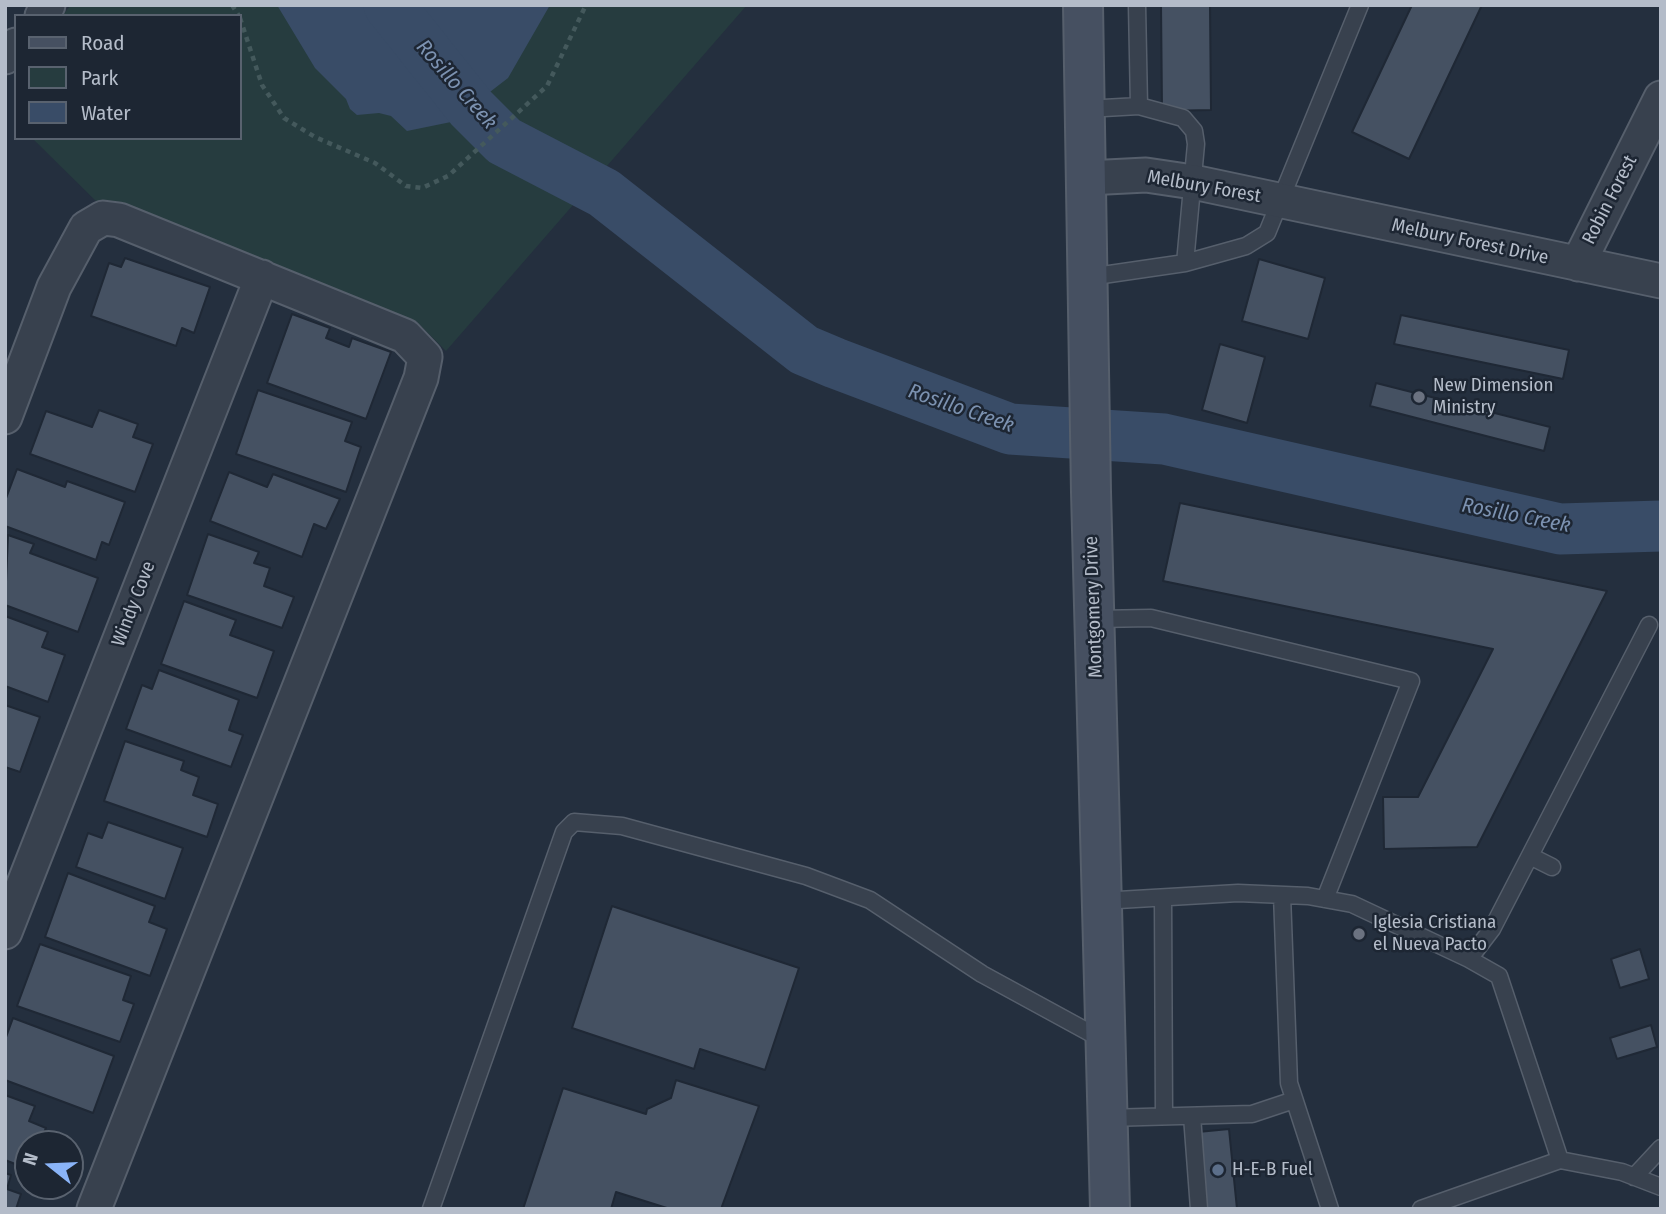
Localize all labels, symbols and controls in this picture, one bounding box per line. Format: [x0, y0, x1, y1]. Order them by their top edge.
legend [14, 14, 242, 140]
text: Road [81, 30, 125, 56]
water label: Rosillo Creek [410, 35, 502, 135]
text: Park [81, 65, 118, 91]
text: Water [81, 100, 131, 126]
street label: Robin Forest [1578, 152, 1642, 248]
street label: Melbury Forest [1145, 166, 1263, 208]
street label: Melbury Forest Drive [1390, 214, 1550, 270]
place label: New Dimension Ministry [1433, 375, 1554, 419]
water label: Rosillo Creek [905, 379, 1017, 439]
marker: New Dimension Ministry [1411, 389, 1427, 405]
water label: Rosillo Creek [1460, 493, 1572, 539]
street label: Montgomery Drive [1080, 536, 1108, 678]
street label: Windy Cove [107, 558, 161, 650]
place label: Iglesia Cristiana el Nueva Pacto [1373, 912, 1496, 956]
marker: Iglesia Cristiana el Nueva Pacto [1351, 926, 1367, 942]
north arrow [14, 1130, 84, 1200]
text: N [18, 1150, 43, 1168]
place label: H-E-B Fuel [1232, 1159, 1313, 1181]
marker: H-E-B Fuel [1210, 1162, 1226, 1178]

